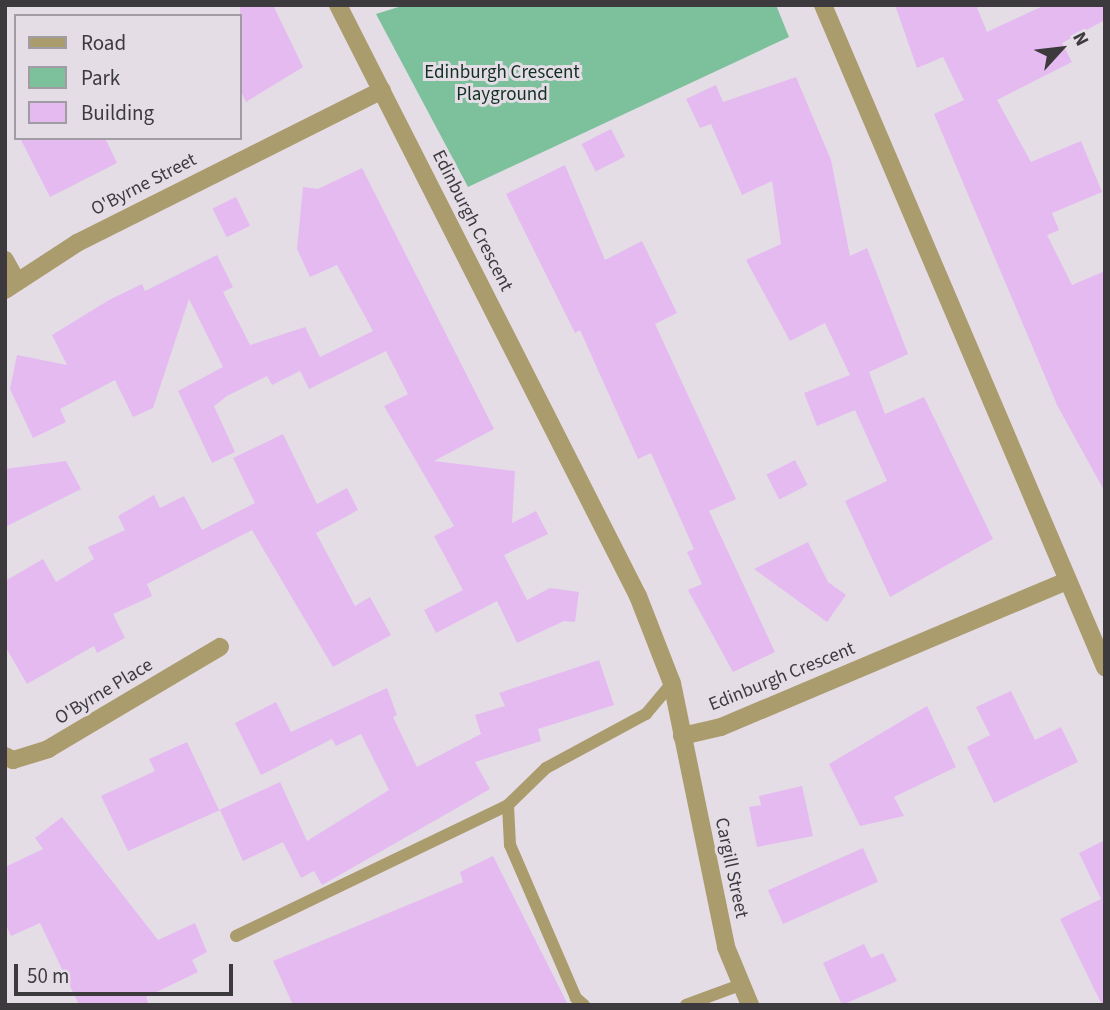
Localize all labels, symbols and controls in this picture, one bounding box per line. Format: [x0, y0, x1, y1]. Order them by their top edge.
legend [14, 14, 242, 140]
north arrow [1026, 14, 1096, 84]
text: N [1065, 27, 1095, 51]
text: Road [81, 28, 126, 58]
park label: Edinburgh Crescent Playground [424, 62, 580, 106]
text: Park [81, 63, 120, 93]
text: Building [81, 98, 154, 128]
street label: Edinburgh Crescent [427, 147, 517, 295]
street label: O'Byrne Street [88, 149, 200, 221]
street label: Edinburgh Crescent [706, 637, 858, 717]
street label: O'Byrne Place [51, 654, 157, 730]
street label: Cargill Street [709, 816, 753, 920]
scale bar [18, 950, 236, 994]
text: 50 m [27, 961, 69, 991]

